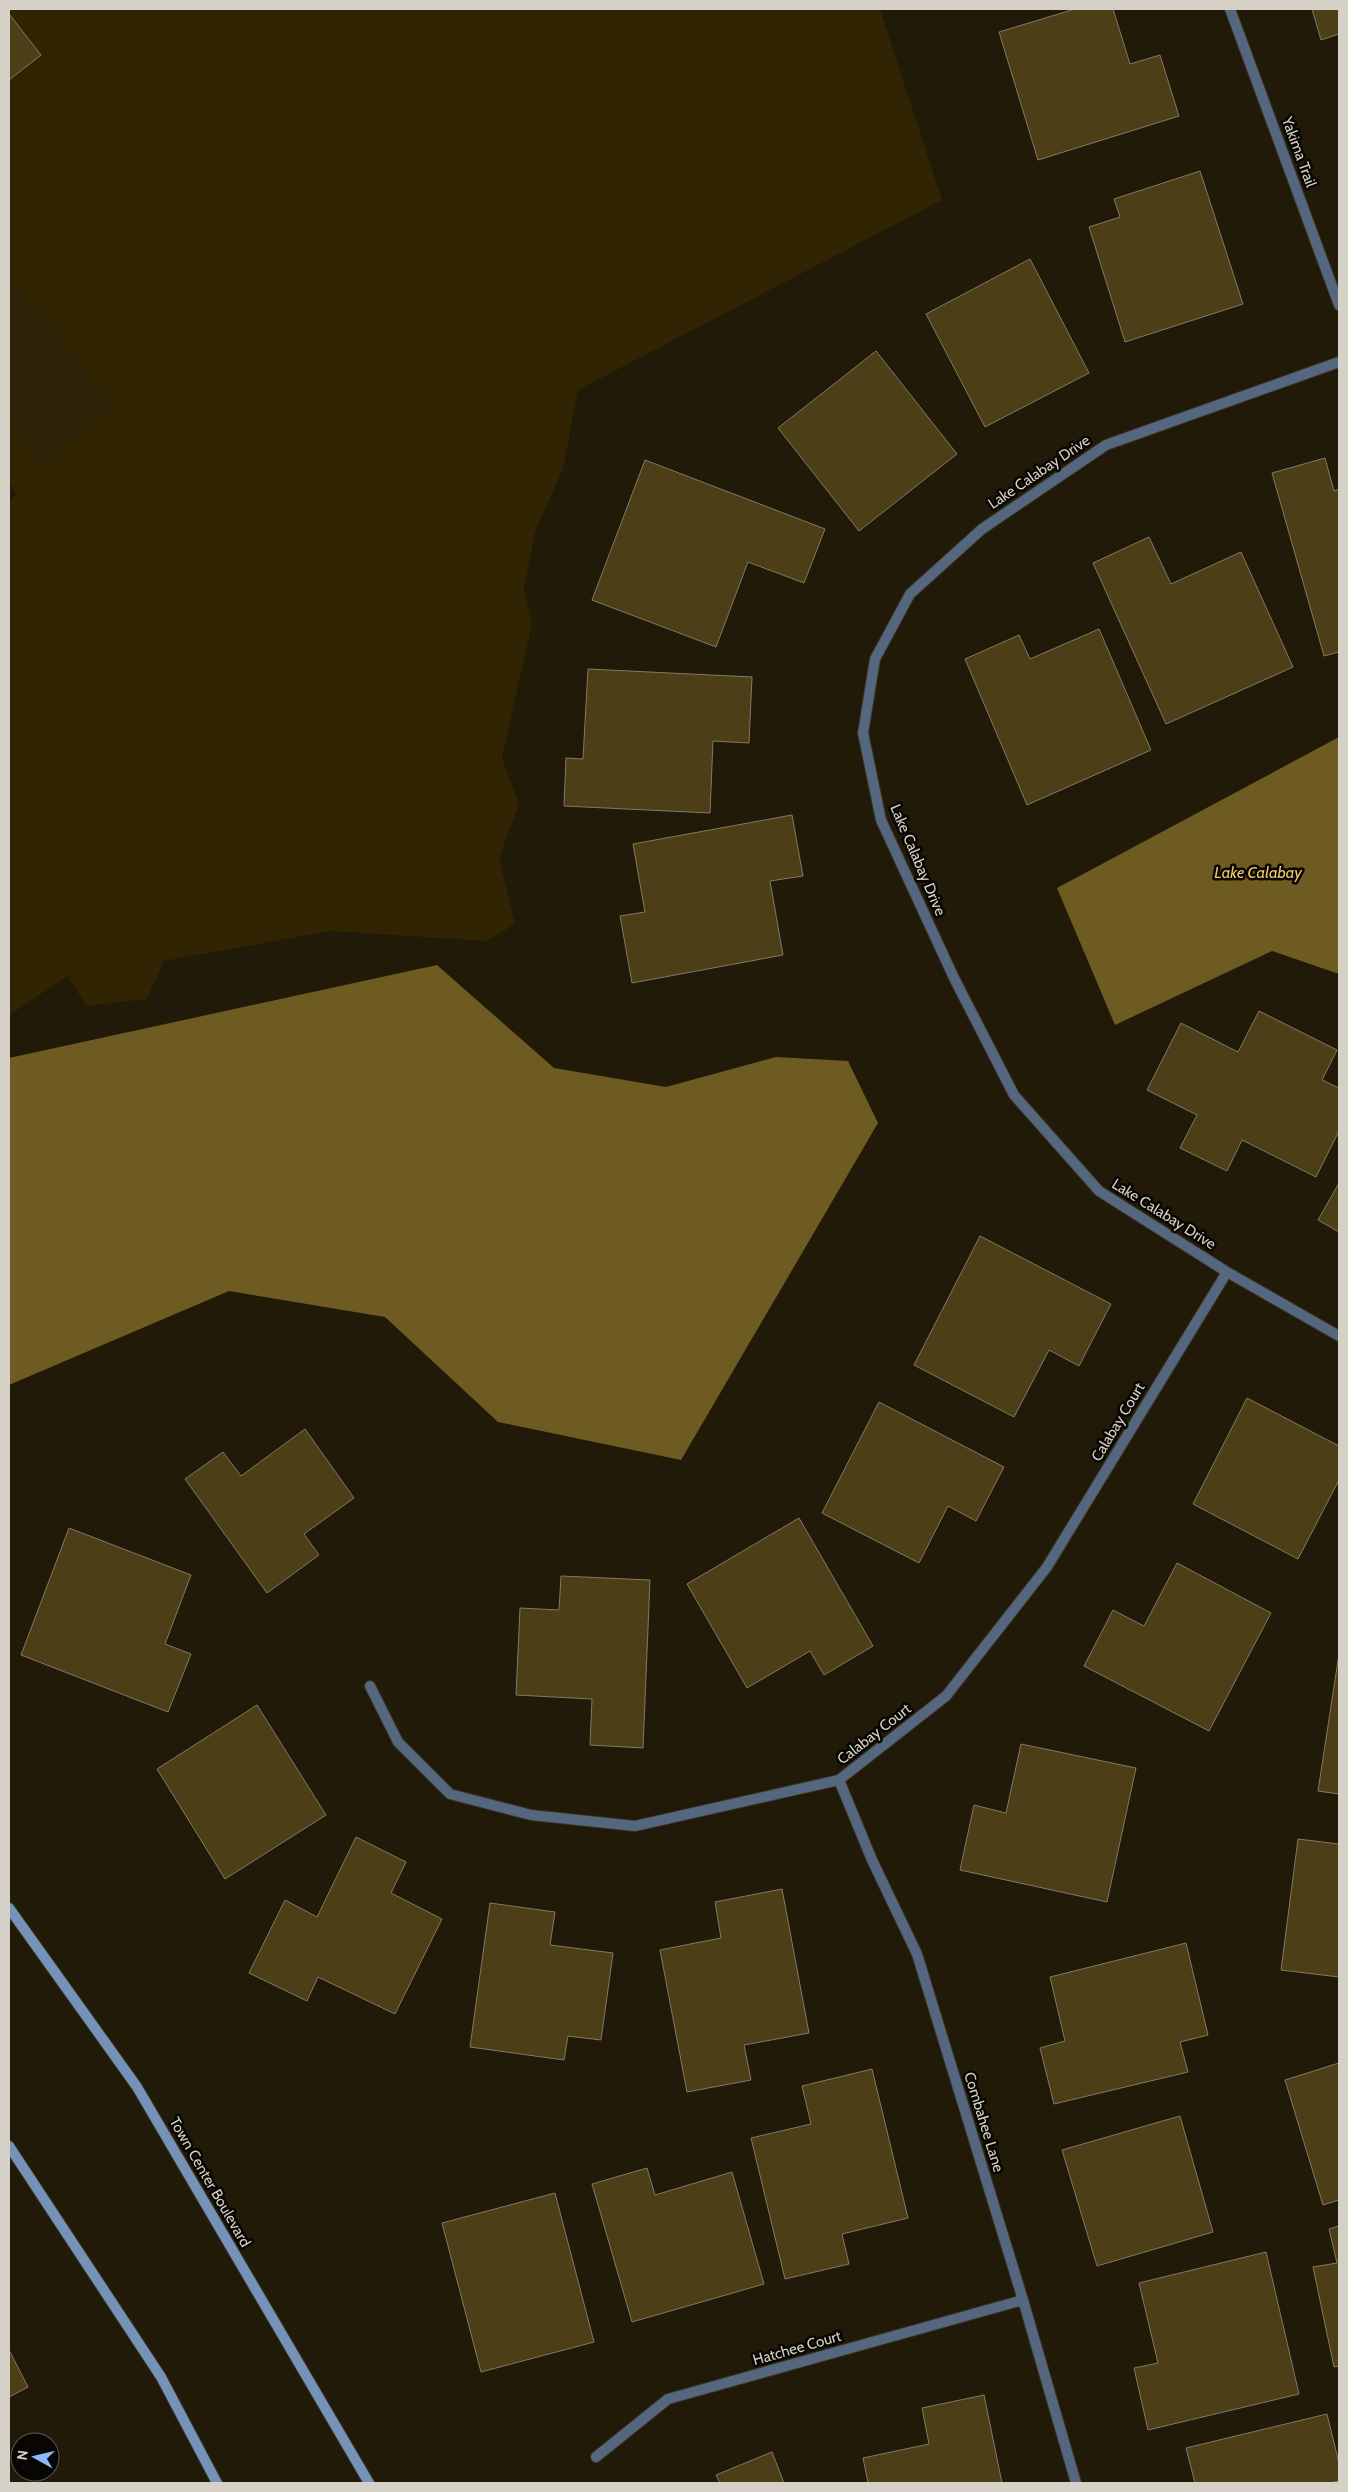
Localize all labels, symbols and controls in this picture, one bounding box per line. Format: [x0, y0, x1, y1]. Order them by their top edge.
street label: Yakima Trail [1278, 113, 1320, 190]
street label: Lake Calabay Drive [985, 431, 1094, 513]
street label: Lake Calabay Drive [886, 802, 950, 919]
water label: Lake Calabay [1214, 863, 1302, 882]
street label: Lake Calabay Drive [1109, 1175, 1220, 1253]
street label: Calabay Court [1088, 1380, 1148, 1464]
street label: Calabay Court [834, 1700, 914, 1768]
street label: Combahee Lane [960, 2070, 1008, 2174]
street label: Town Center Boulevard [165, 2114, 255, 2250]
street label: Hatchee Court [751, 2327, 843, 2369]
north arrow [10, 2432, 60, 2482]
text: N [13, 2449, 32, 2461]

